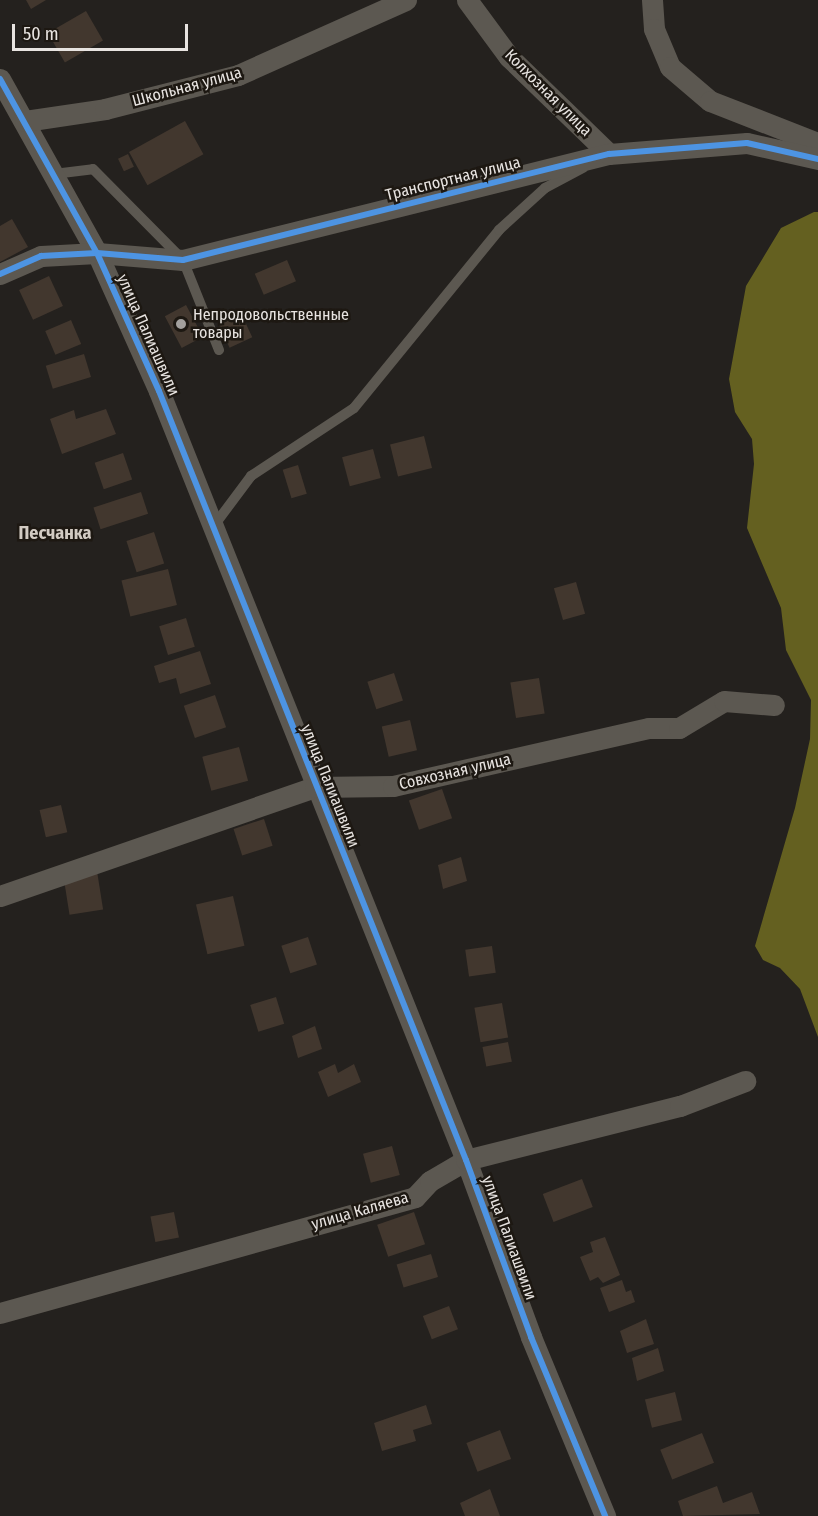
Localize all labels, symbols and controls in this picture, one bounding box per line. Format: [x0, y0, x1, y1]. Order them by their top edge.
scale bar [15, 12, 190, 50]
text: 50 m [23, 23, 59, 45]
street label: Колхозная улица [501, 46, 595, 140]
street label: Школьная улица [130, 63, 244, 111]
street label: Транспортная улица [383, 153, 523, 205]
street label: улица Палиашвили [113, 271, 183, 399]
place label: Непродовольственные товары [193, 305, 349, 343]
marker: Непродовольственные товары [174, 317, 188, 331]
district label: Песчанка [19, 522, 91, 544]
street label: улица Палиашвили [297, 722, 363, 850]
street label: Совхозная улица [397, 750, 513, 794]
street label: улица Палиашвили [478, 1173, 540, 1303]
street label: улица Каляева [309, 1188, 411, 1234]

